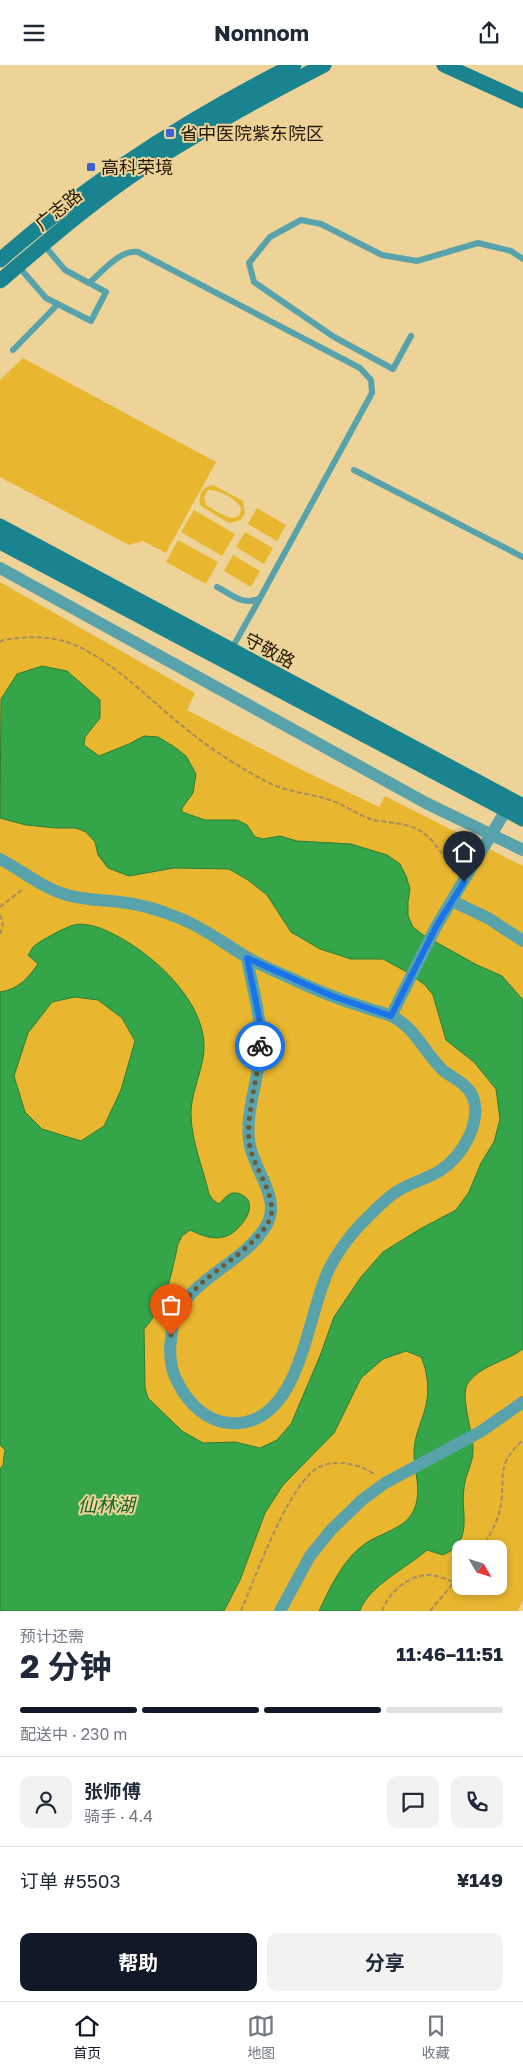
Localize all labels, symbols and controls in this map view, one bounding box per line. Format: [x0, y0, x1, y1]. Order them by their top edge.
icon: menu [20, 19, 48, 47]
text: Nomnom [214, 19, 309, 46]
icon: share [475, 19, 503, 47]
place label: 省中医院紫东院区 [180, 122, 324, 144]
marker: 省中医院紫东院区 [164, 127, 176, 139]
place label: 高科荣境 [101, 156, 173, 178]
marker: 高科荣境 [85, 161, 97, 173]
street label: 广志路 [30, 183, 86, 235]
street label: 守敬路 [241, 628, 299, 672]
pin [443, 831, 485, 882]
icon: home [450, 838, 478, 866]
courier [235, 1021, 285, 1071]
icon: bike [246, 1032, 274, 1060]
pin [150, 1284, 192, 1335]
icon: bag [157, 1291, 185, 1319]
water label: 仙林湖 [77, 1493, 137, 1516]
north arrow [452, 1540, 508, 1595]
map controls [452, 1540, 507, 1595]
text: 预计还需 [20, 1626, 84, 1646]
text: 11:46–11:51 [396, 1642, 503, 1665]
text: 2 分钟 [20, 1647, 112, 1685]
text: 配送中 · 230 m [20, 1724, 128, 1744]
button: person [20, 1776, 72, 1828]
button: chat [387, 1776, 439, 1828]
button: phone [451, 1776, 503, 1828]
text: 张师傅 [84, 1779, 141, 1802]
text: 骑手 · 4.4 [84, 1806, 153, 1826]
text: ¥149 [457, 1868, 503, 1891]
text: 订单 #5503 [20, 1869, 121, 1892]
button: 帮助 [20, 1933, 257, 1991]
button: 分享 [267, 1933, 503, 1991]
tab: 首页 [73, 2012, 101, 2062]
tab: 地图 [247, 2012, 275, 2062]
tab: 收藏 [422, 2012, 450, 2062]

